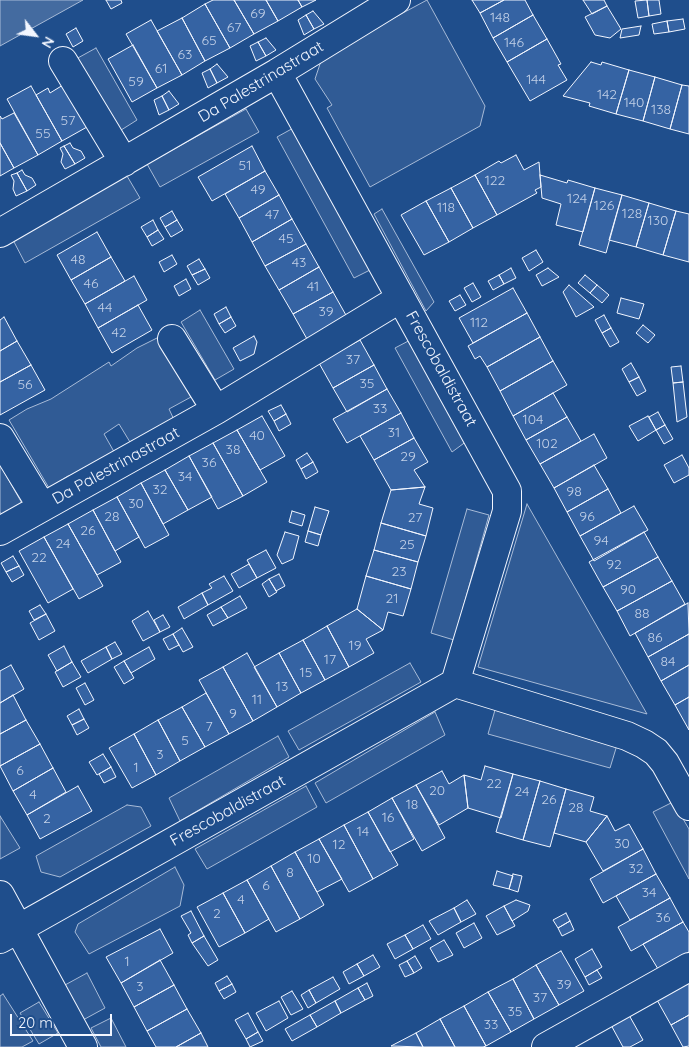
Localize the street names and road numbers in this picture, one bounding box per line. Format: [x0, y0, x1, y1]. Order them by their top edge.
street label: Da Palestrinastraat [195, 37, 327, 127]
street label: Frescobaldistraat [401, 308, 481, 430]
street label: Da Palestrinastraat [49, 423, 183, 509]
street label: Frescobaldistraat [167, 771, 289, 851]

